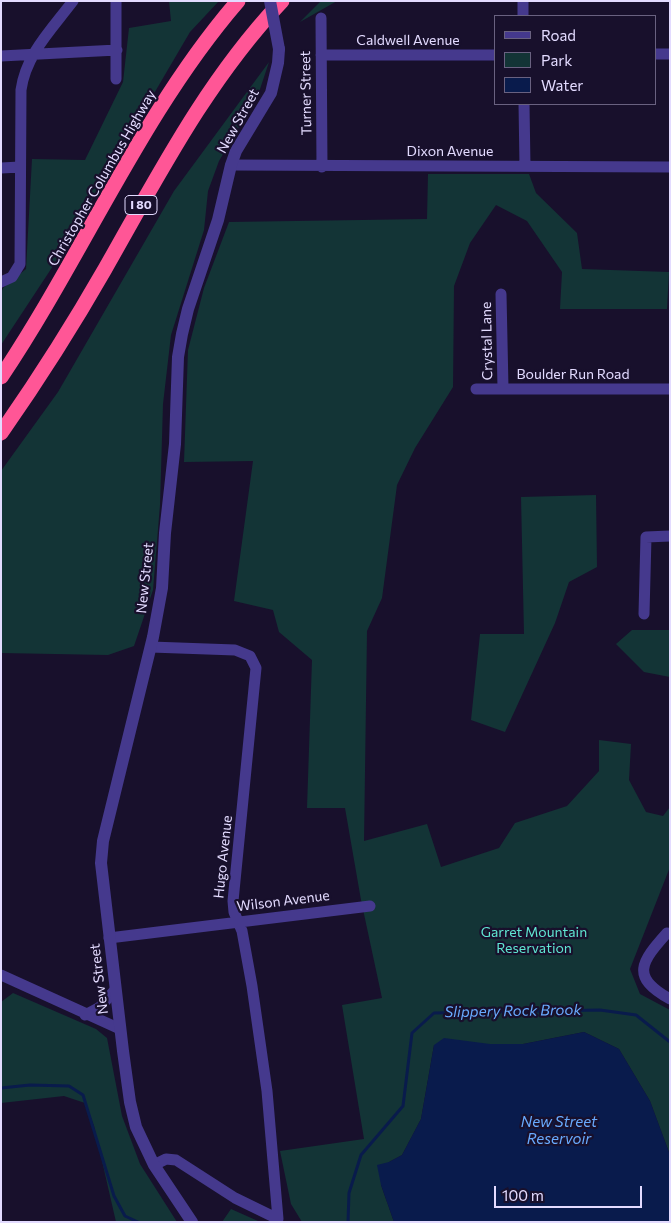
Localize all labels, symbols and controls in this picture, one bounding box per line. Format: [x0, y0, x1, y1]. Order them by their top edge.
legend [493, 15, 656, 105]
text: Road [541, 26, 576, 44]
street label: Caldwell Avenue [356, 32, 460, 48]
street label: Turner Street [297, 51, 315, 135]
text: Park [541, 51, 572, 69]
text: Water [541, 76, 583, 94]
street label: New Street [213, 86, 263, 156]
street label: Christopher Columbus Highway [45, 87, 159, 269]
street label: Dixon Avenue [407, 143, 493, 159]
road number: I 80 [125, 196, 157, 214]
street label: Crystal Lane [478, 301, 496, 381]
street label: Boulder Run Road [516, 366, 630, 382]
street label: New Street [133, 542, 157, 614]
street label: Hugo Avenue [210, 815, 236, 899]
street label: Wilson Avenue [236, 887, 330, 915]
park label: Garret Mountain Reservation [481, 924, 587, 956]
street label: New Street [86, 943, 112, 1015]
water label: Slippery Rock Brook [444, 1001, 582, 1021]
water label: New Street Reservoir [521, 1113, 597, 1148]
scale bar [496, 1176, 644, 1208]
text: 100 m [502, 1186, 544, 1204]

